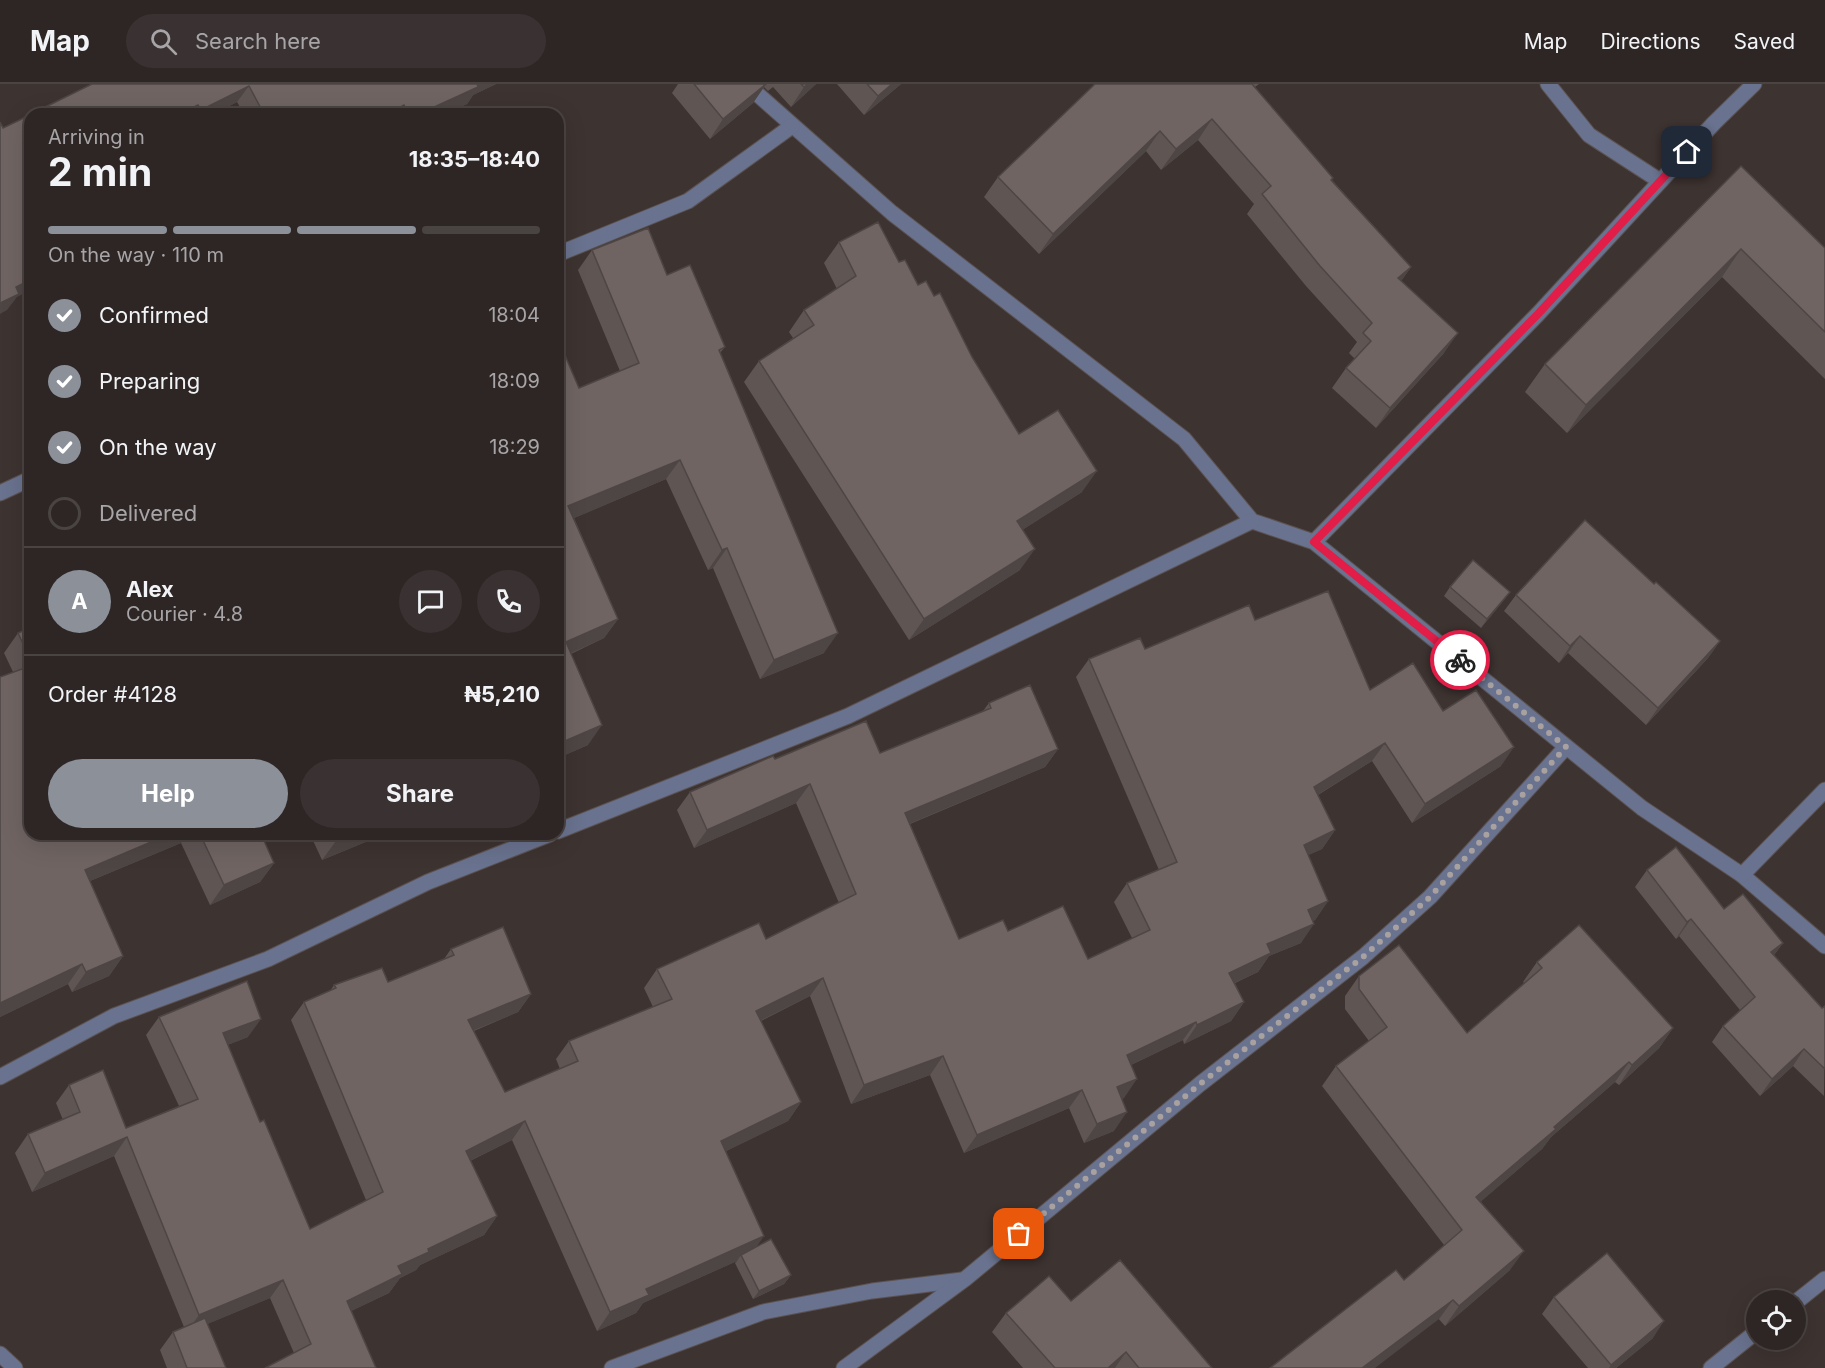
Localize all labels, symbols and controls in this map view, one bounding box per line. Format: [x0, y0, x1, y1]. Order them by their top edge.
search box [126, 14, 546, 68]
text: Map [30, 24, 90, 58]
icon: search [147, 25, 180, 58]
text: Search here [195, 28, 321, 54]
text: Map [1524, 29, 1567, 54]
text: Directions [1600, 29, 1701, 54]
text: Saved [1734, 29, 1795, 54]
text: Arriving in [48, 125, 145, 149]
pin [1661, 126, 1712, 177]
icon: home [1670, 135, 1703, 168]
text: 18:35–18:40 [409, 146, 540, 172]
text: 2 min [48, 148, 152, 195]
text: On the way · 110 m [48, 243, 224, 267]
icon: check [48, 299, 81, 332]
text: Confirmed [99, 302, 209, 328]
text: 18:04 [488, 303, 540, 327]
icon: check [48, 365, 81, 398]
text: Preparing [99, 368, 200, 394]
text: 18:09 [489, 369, 540, 393]
icon: check [48, 431, 81, 464]
text: On the way [99, 434, 217, 460]
text: 18:29 [489, 435, 540, 459]
text: Delivered [99, 500, 197, 526]
button: chat [399, 570, 462, 633]
button: phone [477, 570, 540, 633]
text: Alex [126, 576, 174, 602]
text: A [71, 588, 88, 614]
text: Courier · 4.8 [126, 602, 243, 626]
courier [1430, 630, 1490, 690]
icon: bike [1444, 644, 1477, 677]
text: Order #4128 [48, 681, 177, 707]
text: ₦5,210 [464, 681, 540, 707]
button: Help [48, 759, 288, 828]
button: Share [300, 759, 540, 828]
pin [993, 1208, 1044, 1259]
icon: bag [1002, 1217, 1035, 1250]
map controls [1746, 1290, 1806, 1350]
button: locate [1746, 1290, 1806, 1350]

